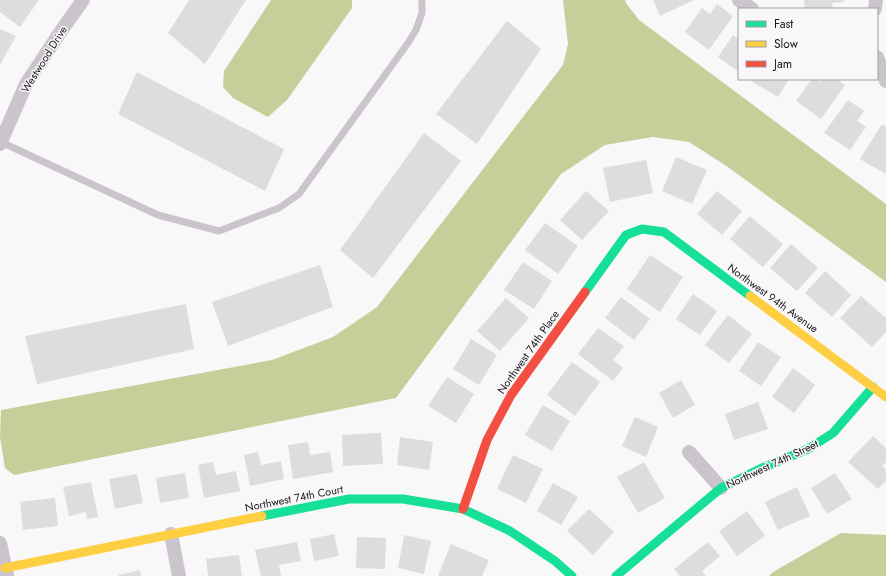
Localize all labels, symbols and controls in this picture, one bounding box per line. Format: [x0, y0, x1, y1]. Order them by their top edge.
legend [738, 8, 878, 80]
text: Fast [774, 15, 793, 33]
street label: Westwood Drive [17, 22, 71, 96]
text: Slow [774, 35, 799, 53]
text: Jam [772, 55, 792, 73]
street label: Northwest 94th Avenue [724, 260, 822, 337]
street label: Northwest 74th Place [493, 307, 563, 397]
street label: Northwest 74th Street [723, 435, 821, 492]
street label: Northwest 74th Court [244, 481, 345, 515]

